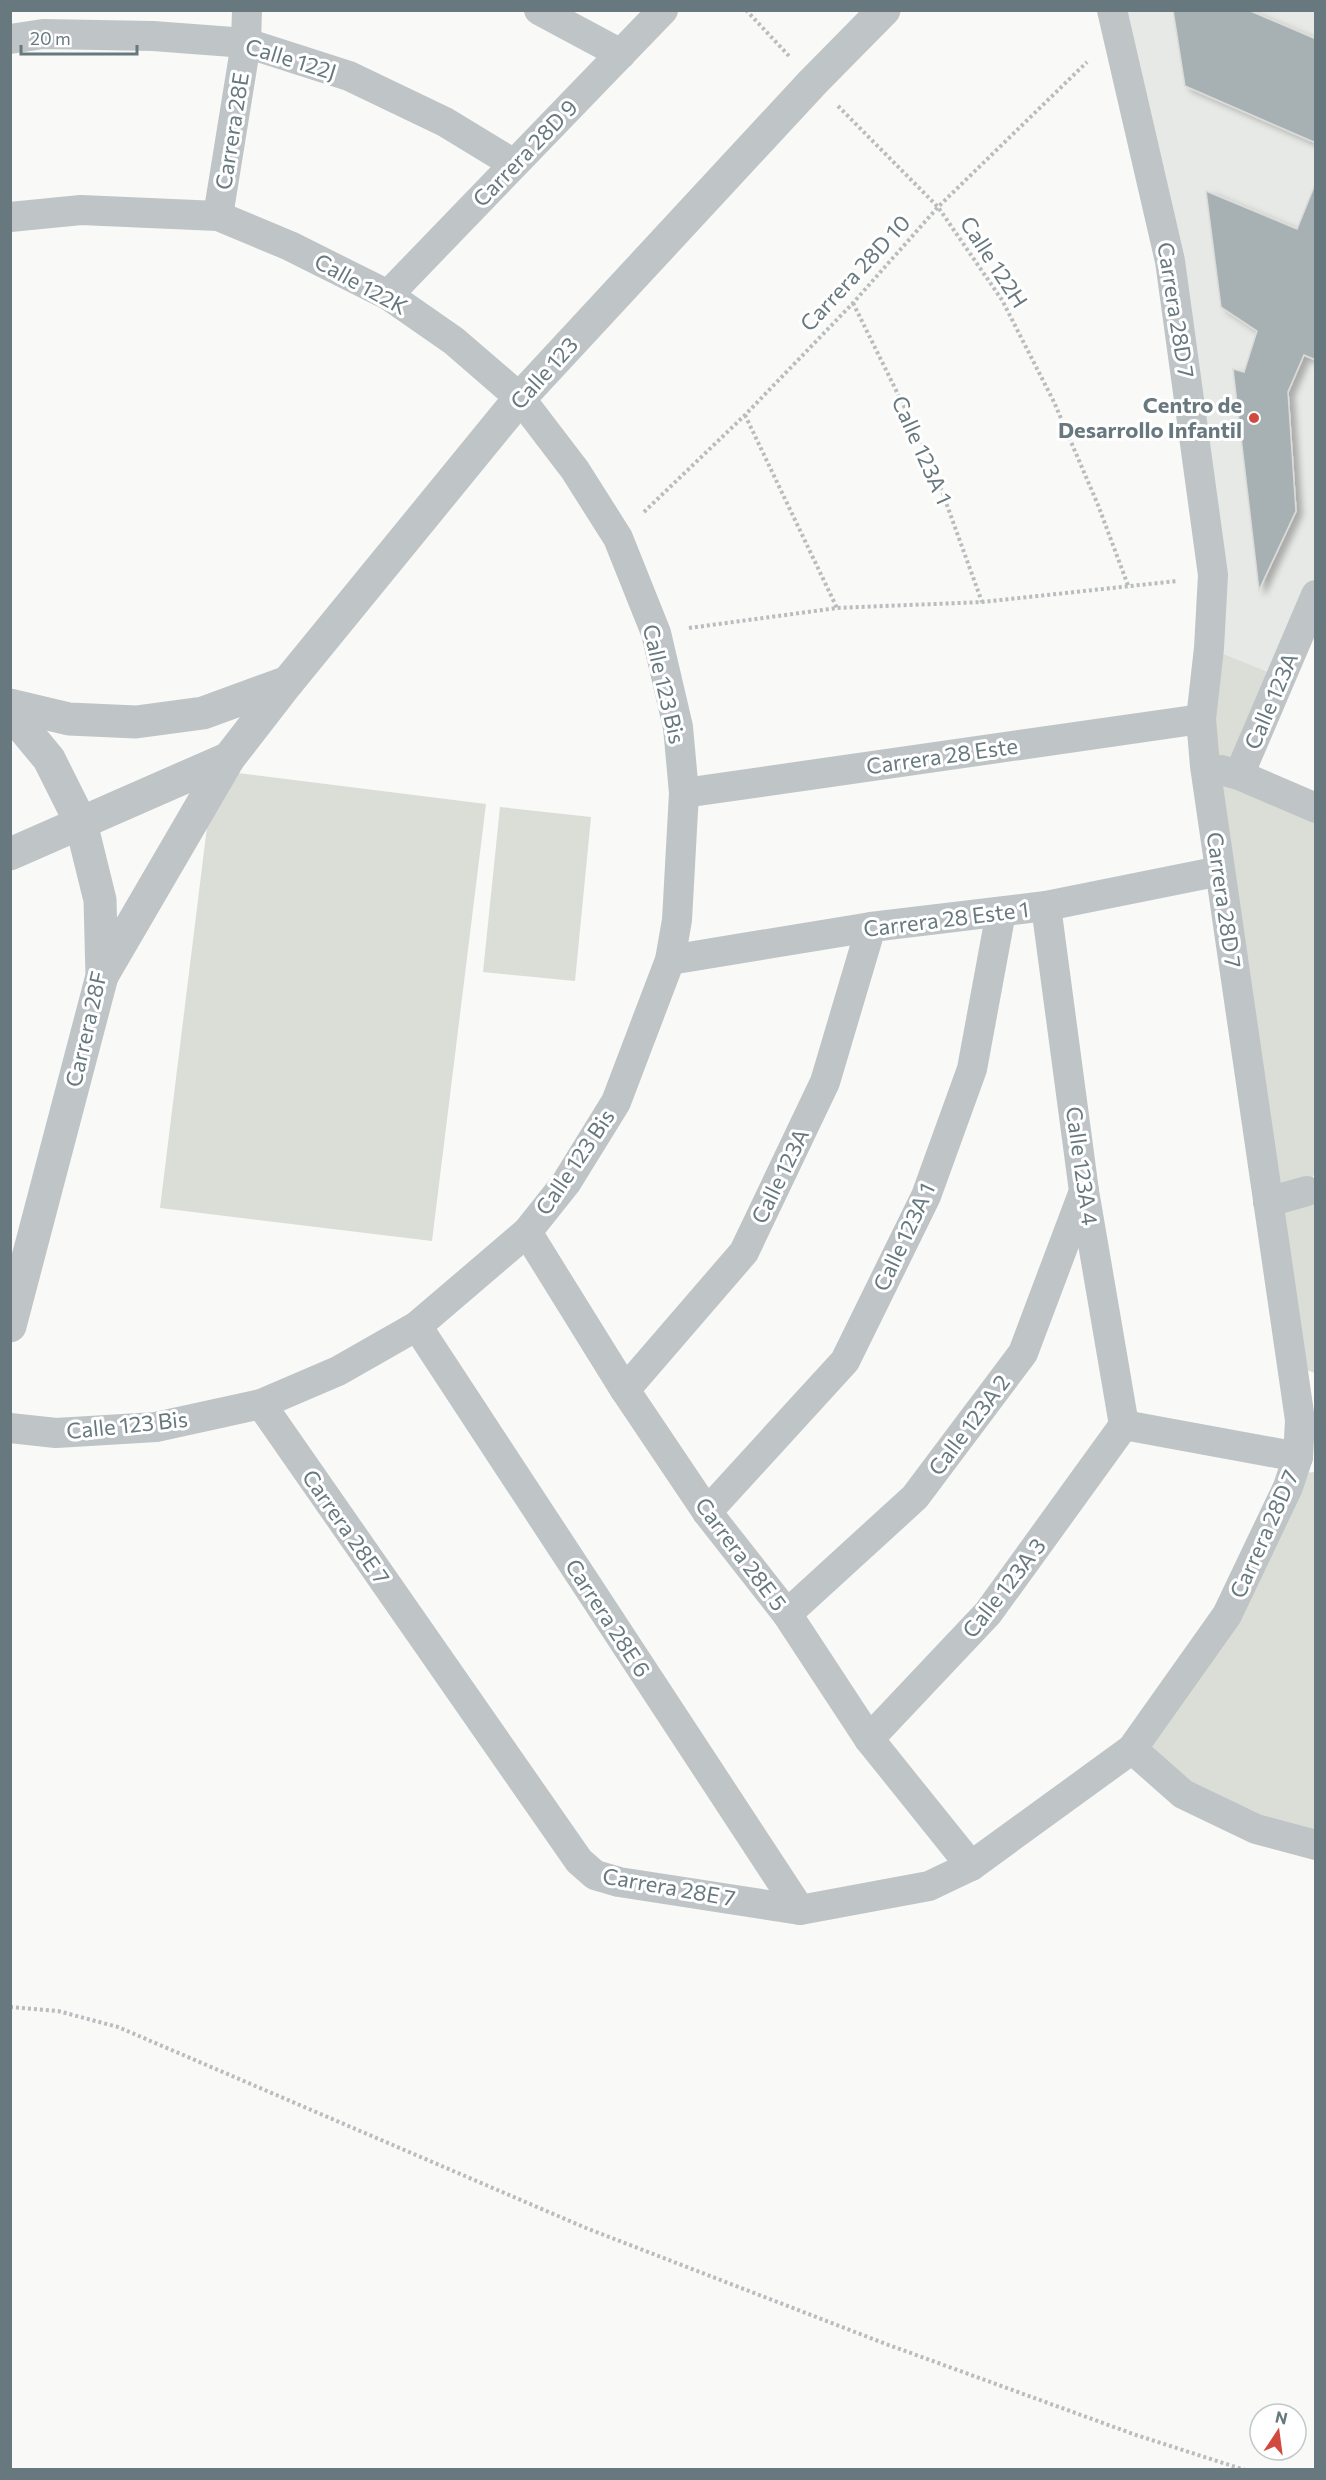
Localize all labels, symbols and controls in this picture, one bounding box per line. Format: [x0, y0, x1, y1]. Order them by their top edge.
scale bar [21, 18, 136, 56]
text: 20 m [30, 27, 71, 49]
street label: Calle 122J [242, 32, 340, 85]
street label: Carrera 28E [209, 70, 254, 191]
street label: Carrera 28D 9 [467, 93, 583, 212]
street label: Carrera 28D 10 [794, 209, 915, 336]
street label: Calle 122H [955, 211, 1034, 313]
street label: Carrera 28D 7 [1152, 240, 1201, 380]
street label: Calle 122K [310, 247, 413, 320]
street label: Calle 123 [504, 331, 583, 414]
street label: Calle 123A 1 [887, 391, 958, 508]
place label: Centro de Desarrollo Infantil [1058, 391, 1242, 443]
marker: Centro de Desarrollo Infantil [1247, 411, 1261, 425]
street label: Calle 123 Bis [638, 622, 691, 746]
street label: Calle 123A [1238, 648, 1303, 753]
street label: Carrera 28 Este [864, 732, 1019, 780]
street label: Carrera 28D 7 [1202, 830, 1247, 970]
street label: Carrera 28 Este 1 [862, 895, 1030, 942]
street label: Carrera 28F [59, 968, 112, 1089]
street label: Calle 123 Bis [529, 1104, 620, 1220]
street label: Calle 123A 4 [1061, 1105, 1104, 1227]
street label: Calle 123A [745, 1124, 814, 1228]
street label: Calle 123A 1 [867, 1179, 940, 1295]
street label: Calle 123A 2 [922, 1369, 1015, 1480]
street label: Calle 123 Bis [65, 1405, 189, 1444]
street label: Carrera 28E 7 [297, 1464, 396, 1589]
street label: Carrera 28D 7 [1223, 1466, 1304, 1602]
street label: Carrera 28E 5 [690, 1492, 793, 1616]
street label: Calle 123A 3 [956, 1532, 1051, 1643]
street label: Carrera 28E 6 [560, 1553, 657, 1682]
street label: Carrera 28E 7 [601, 1862, 737, 1911]
north arrow [1248, 2402, 1308, 2462]
text: N [1274, 2406, 1289, 2428]

